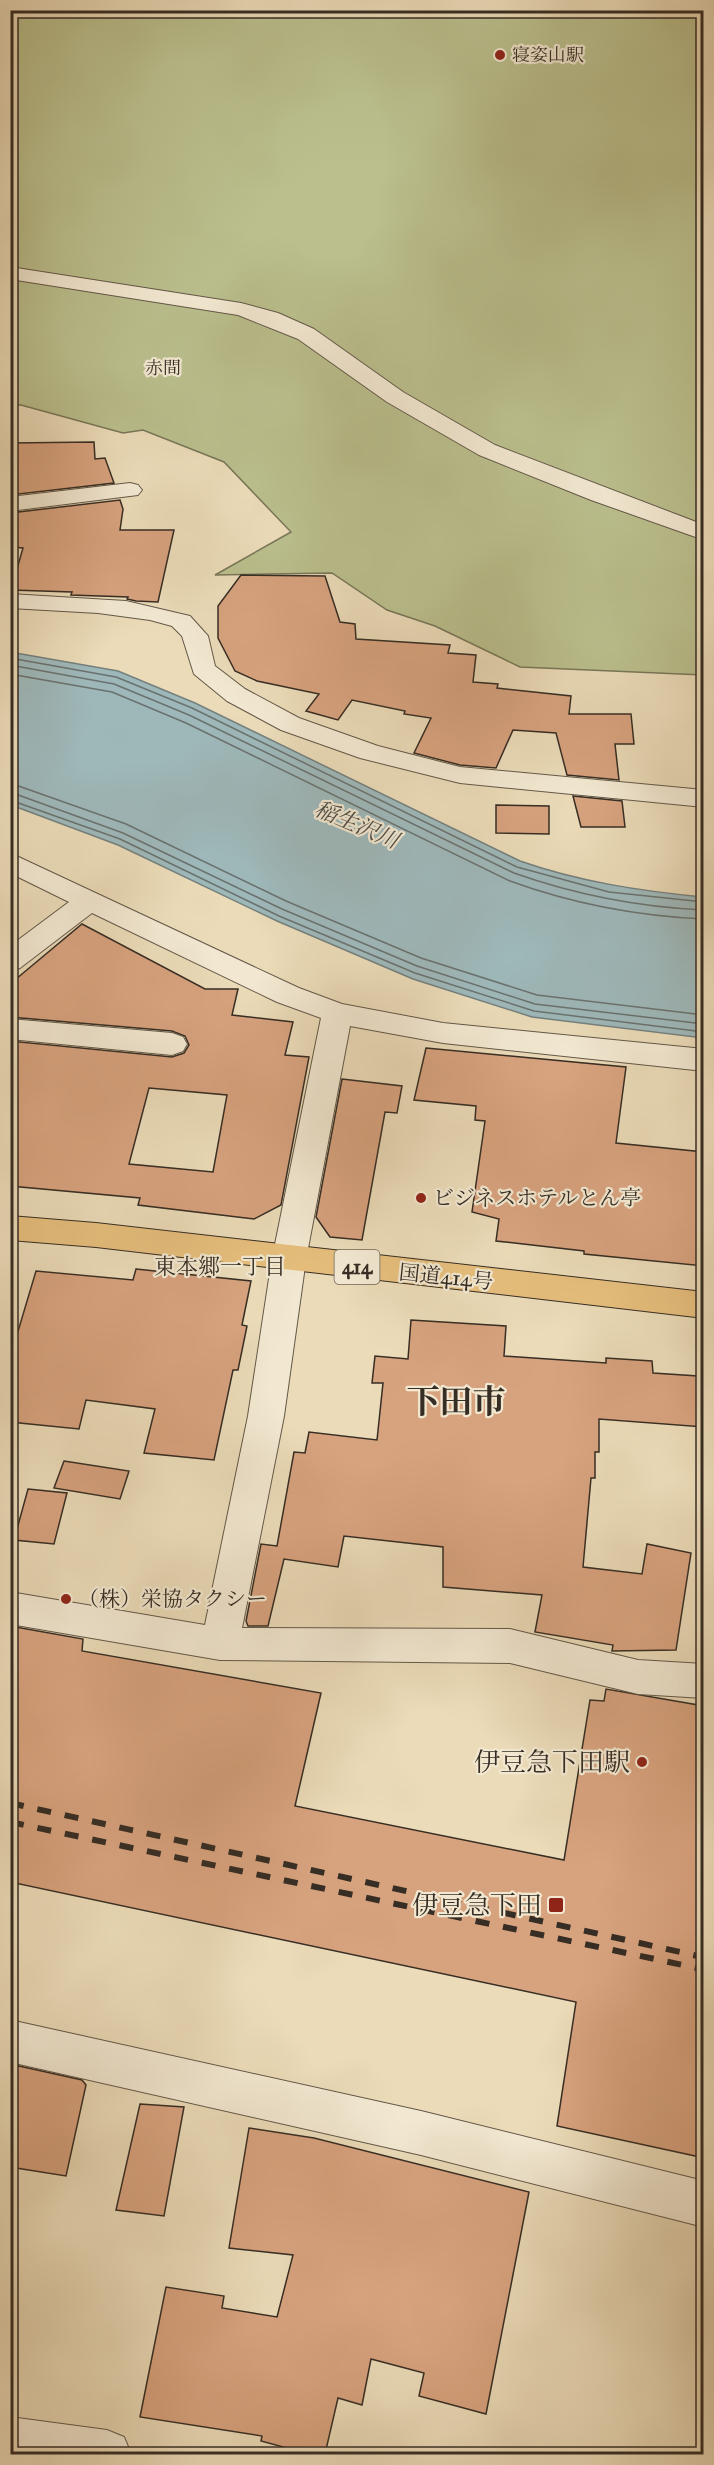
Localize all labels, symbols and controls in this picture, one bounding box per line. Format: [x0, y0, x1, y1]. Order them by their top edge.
place label: 寝姿山駅 [512, 44, 584, 66]
marker: 寝姿山駅 [493, 48, 507, 62]
district label: 赤間 [145, 357, 181, 379]
water label: 稲生沢川 [311, 795, 404, 855]
place label: ビジネスホテルとん亭 [433, 1185, 641, 1211]
marker: ビジネスホテルとん亭 [414, 1191, 428, 1205]
road number: 414 [334, 1250, 380, 1284]
district label: 東本郷一丁目 [154, 1253, 286, 1280]
street label: 国道414号 [398, 1259, 494, 1295]
district label: 下田市 [407, 1382, 506, 1422]
place label: （株）栄協タクシー [78, 1586, 267, 1612]
marker: （株）栄協タクシー [59, 1592, 73, 1606]
place label: 伊豆急下田駅 [474, 1746, 630, 1778]
marker: 伊豆急下田駅 [635, 1755, 649, 1769]
place label: 伊豆急下田 [412, 1889, 542, 1921]
marker: 伊豆急下田 [547, 1896, 565, 1914]

